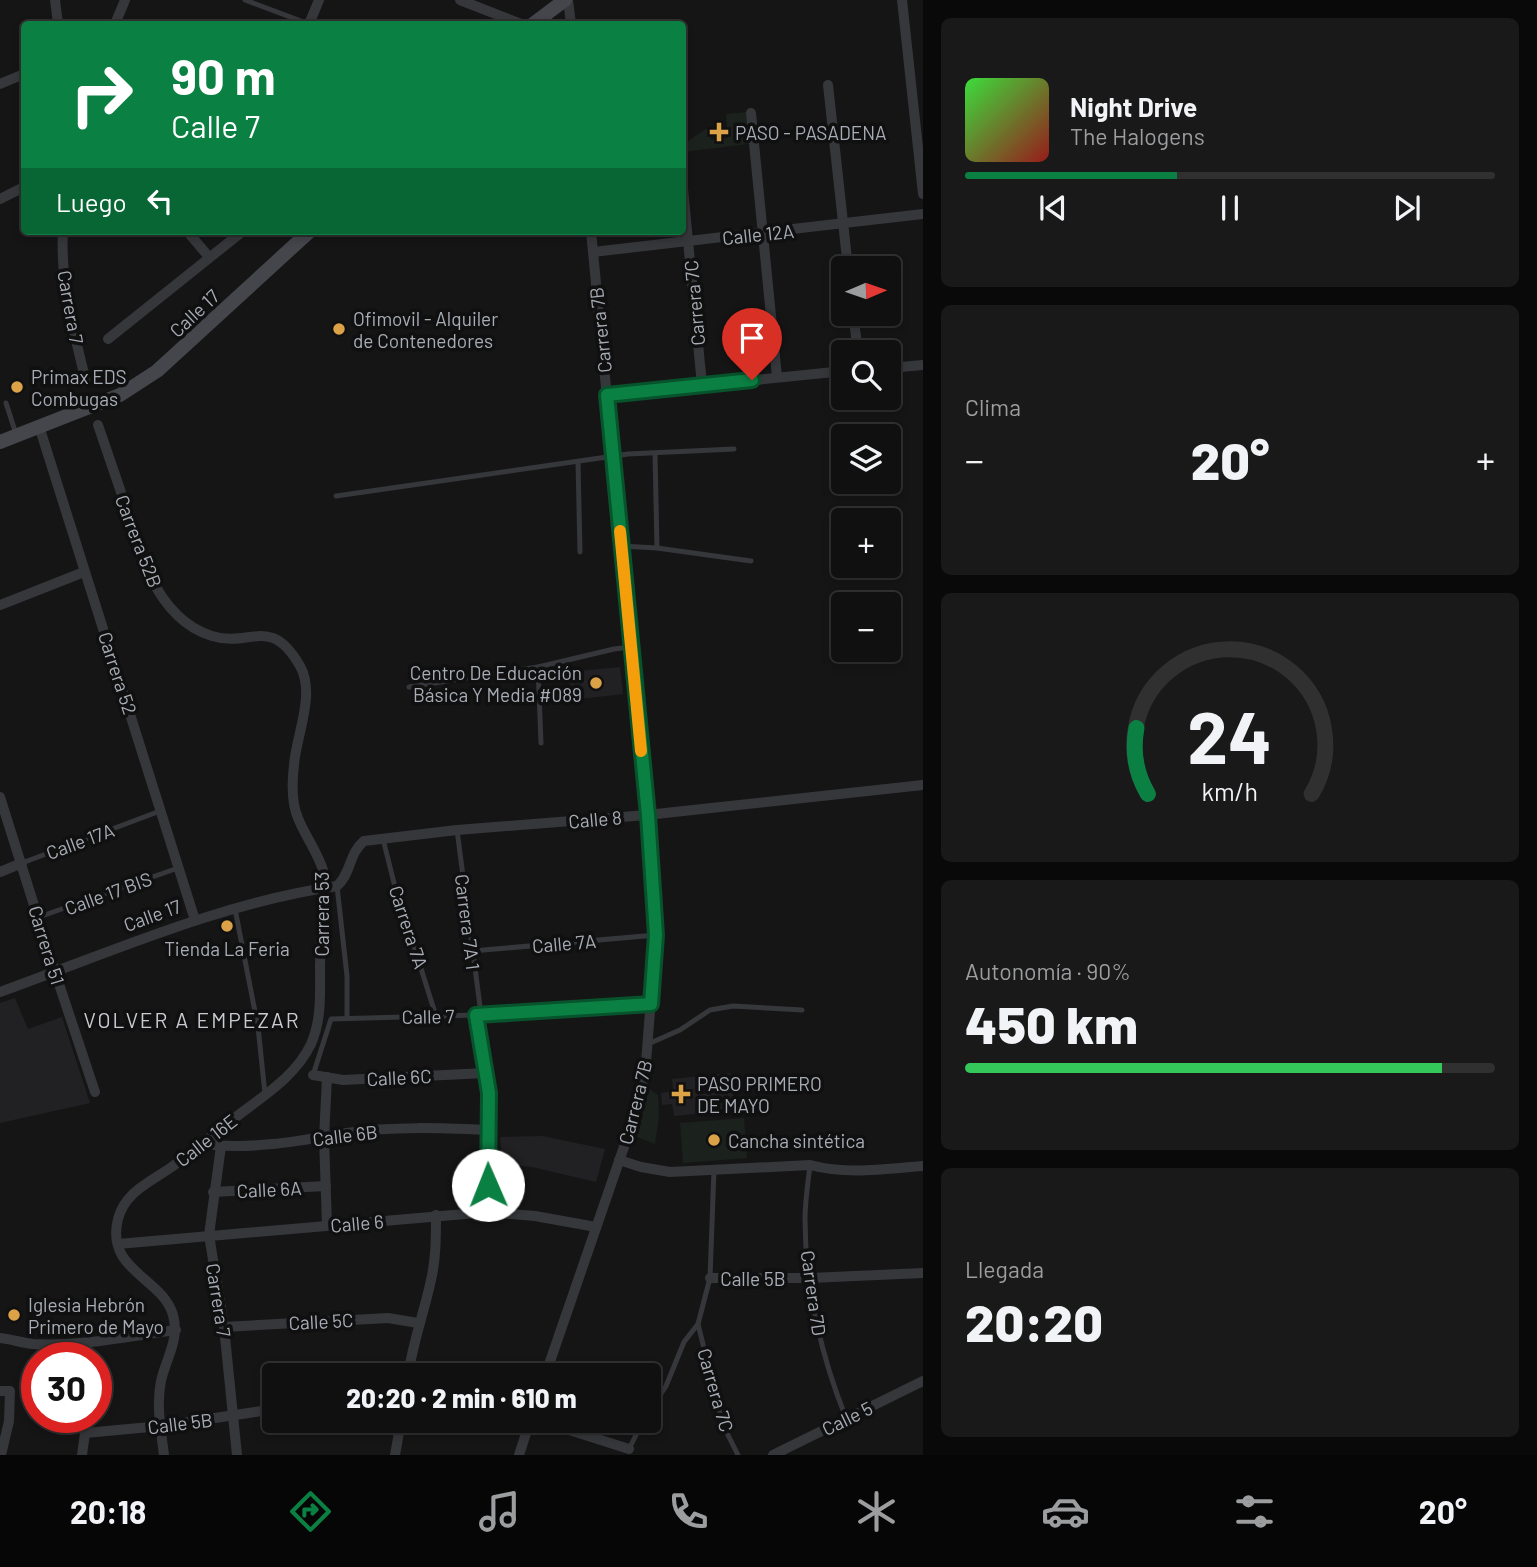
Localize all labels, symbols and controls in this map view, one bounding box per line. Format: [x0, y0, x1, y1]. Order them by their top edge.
text: 90 m [171, 46, 276, 105]
icon: right [56, 49, 147, 140]
text: Night Drive [1070, 91, 1197, 122]
text: Calle 7 [171, 106, 260, 144]
place label: PASO - PASADENA [735, 121, 887, 144]
marker: PASO - PASADENA [709, 122, 729, 142]
text: The Halogens [1070, 122, 1205, 150]
icon: left [141, 182, 179, 220]
text: Luego [56, 186, 127, 217]
icon: previous [1034, 189, 1072, 227]
icon: pause [1211, 189, 1249, 227]
icon: next [1388, 189, 1426, 227]
street label: Calle 12A [721, 219, 795, 249]
north arrow [831, 256, 901, 326]
map controls [831, 256, 901, 662]
street label: Carrera 7C [679, 259, 709, 347]
street label: Carrera 7 [53, 268, 89, 346]
street label: Calle 17 [164, 284, 224, 342]
street label: Carrera 7B [584, 286, 616, 374]
place label: Ofimovil - Alquiler de Contenedores [353, 307, 498, 352]
pin [722, 308, 782, 380]
icon: arrive [733, 319, 771, 357]
marker: Ofimovil - Alquiler de Contenedores [331, 321, 347, 337]
button: search [831, 340, 901, 410]
place label: Primax EDS Combugas [31, 365, 127, 410]
marker: Primax EDS Combugas [9, 379, 25, 395]
text: Clima [965, 393, 1021, 421]
button: layers [831, 424, 901, 494]
text: 20° [1191, 428, 1269, 490]
text: − [965, 436, 984, 482]
text: + [1476, 436, 1495, 482]
street label: Carrera 52B [111, 491, 167, 591]
button: + [831, 508, 901, 578]
button: − [831, 592, 901, 662]
street label: Carrera 52 [94, 629, 142, 717]
place label: Centro De Educación Básica Y Media #089 [410, 661, 582, 706]
marker: Centro De Educación Básica Y Media #089 [588, 675, 604, 691]
text: 24 [1188, 691, 1272, 779]
text: km/h [1202, 775, 1258, 805]
street label: Calle 8 [567, 805, 623, 833]
street label: Calle 17A [43, 818, 117, 864]
street label: Calle 17 BIS [61, 867, 155, 919]
street label: Carrera 53 [310, 872, 333, 956]
street label: Carrera 7A 1 [451, 873, 485, 971]
street label: Carrera 7A [385, 883, 433, 971]
street label: Calle 17 [120, 894, 184, 936]
street label: Carrera 51 [24, 903, 70, 987]
marker: Tienda La Feria [219, 918, 235, 934]
street label: Calle 7A [531, 929, 597, 957]
place label: Tienda La Feria [164, 937, 290, 960]
text: Autonomía · 90% [965, 957, 1131, 985]
text: 450 km [965, 992, 1138, 1054]
street label: Calle 7 [401, 1004, 455, 1028]
district label: VOLVER A EMPEZAR [83, 1007, 301, 1032]
street label: Carrera 7B [613, 1057, 657, 1147]
street label: Calle 6C [366, 1064, 432, 1090]
place label: PASO PRIMERO DE MAYO [697, 1072, 822, 1117]
marker: PASO PRIMERO DE MAYO [671, 1084, 691, 1104]
street label: Calle 16E [171, 1109, 241, 1171]
street label: Calle 6B [311, 1120, 379, 1150]
place label: Cancha sintética [728, 1129, 865, 1152]
marker: Cancha sintética [706, 1132, 722, 1148]
position arrow [451, 1148, 525, 1222]
street label: Calle 6A [236, 1176, 302, 1202]
street label: Calle 6 [329, 1209, 385, 1237]
street label: Carrera 7D [797, 1249, 831, 1337]
text: Llegada [965, 1255, 1044, 1283]
street label: Carrera 7 [202, 1261, 236, 1339]
street label: Calle 5B [720, 1267, 786, 1290]
text: 20:20 [965, 1290, 1103, 1352]
place label: Iglesia Hebrón Primero de Mayo [28, 1293, 164, 1338]
marker: Iglesia Hebrón Primero de Mayo [6, 1307, 22, 1323]
street label: Calle 5C [288, 1308, 354, 1334]
speed limit sign: 30 [21, 1342, 112, 1433]
street label: Carrera 7C [693, 1346, 739, 1434]
text: 20:20 · 2 min · 610 m [346, 1382, 577, 1413]
street label: Calle 5 [818, 1396, 876, 1440]
street label: Calle 5B [146, 1408, 214, 1438]
icon: directions [286, 1487, 335, 1536]
icon: music [475, 1487, 524, 1536]
icon: phone [664, 1487, 713, 1536]
icon: climate [852, 1487, 901, 1536]
icon: car [1041, 1487, 1090, 1536]
icon: filters [1230, 1487, 1279, 1536]
text: 20:18 [70, 1492, 146, 1530]
text: 20° [1419, 1492, 1467, 1530]

